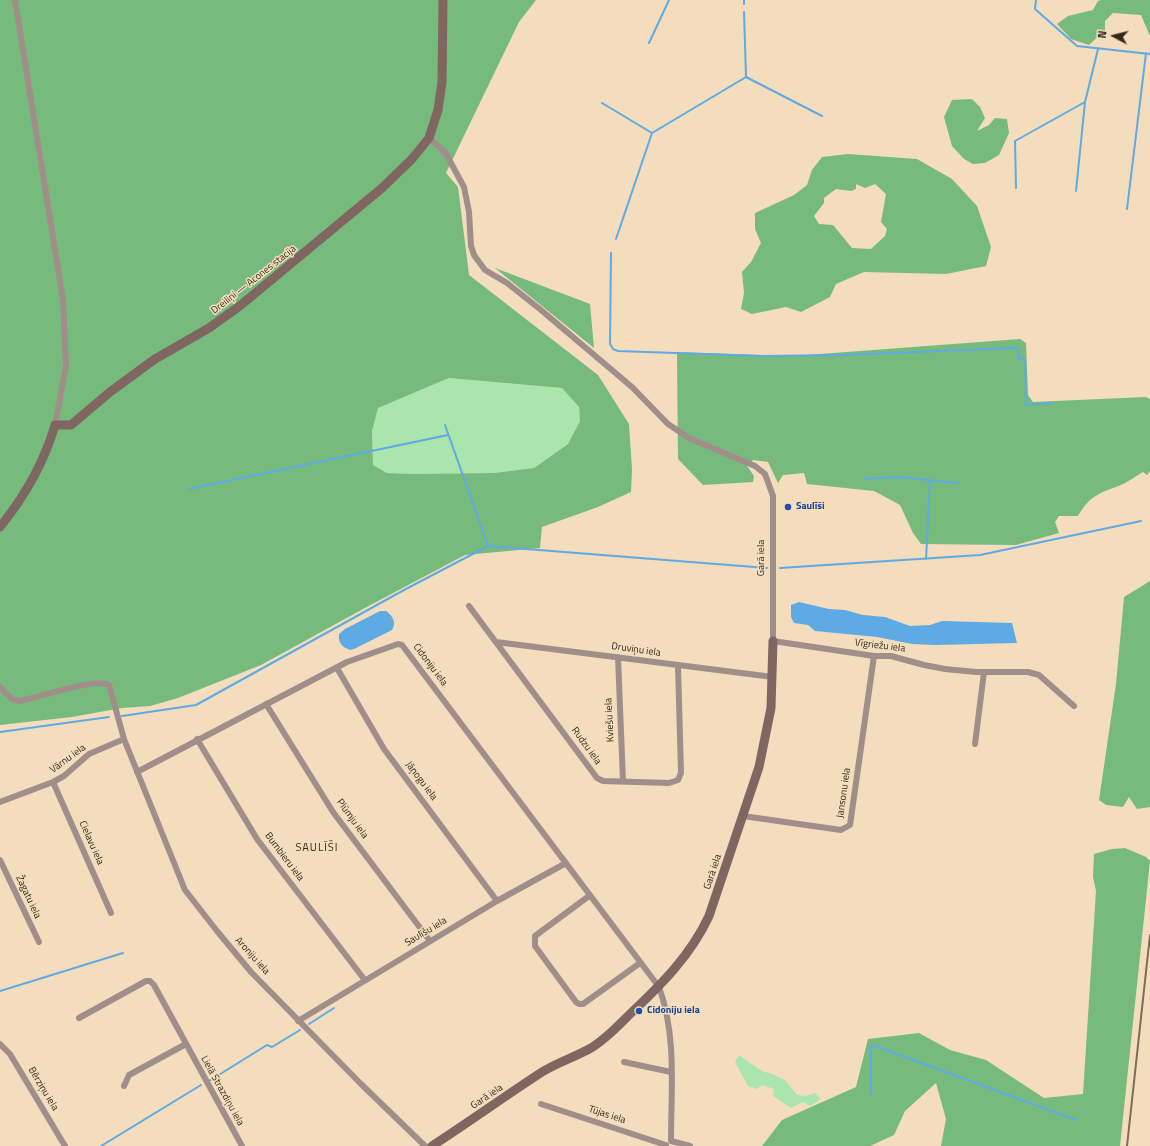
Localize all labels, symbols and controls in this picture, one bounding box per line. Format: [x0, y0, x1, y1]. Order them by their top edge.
north arrow [1094, 16, 1134, 56]
text: N [1094, 30, 1110, 39]
street label: Dreiliņi — Acones stacija [209, 243, 299, 317]
place label: Saulīši [796, 501, 825, 513]
marker: Saulīši [783, 502, 793, 512]
street label: Garā iela [756, 540, 768, 576]
street label: Vīgriežu iela [854, 637, 906, 655]
street label: Cidoniju iela [410, 641, 450, 689]
street label: Druviņu iela [611, 641, 661, 659]
street label: Kviešu iela [603, 698, 617, 742]
street label: Rudzu iela [568, 725, 604, 767]
street label: Vārnu iela [48, 742, 88, 776]
street label: Jāņogu iela [402, 759, 440, 803]
street label: Jansonu iela [835, 767, 853, 819]
street label: Plūmju iela [334, 797, 370, 841]
street label: Cielavu iela [76, 819, 106, 867]
street label: Bumbieru iela [262, 830, 306, 884]
district label: SAULĪŠI [295, 841, 339, 855]
street label: Garā iela [701, 853, 725, 891]
street label: Žagatu iela [13, 874, 43, 920]
street label: Saulīšu iela [403, 915, 449, 949]
street label: Aroniju iela [232, 935, 272, 977]
place label: Cidoniju iela [647, 1005, 700, 1017]
marker: Cidoniju iela [634, 1006, 644, 1016]
street label: Lielā Strazdiņu iela [198, 1054, 246, 1128]
street label: Bērziņu iela [25, 1065, 61, 1113]
street label: Garā iela [469, 1082, 505, 1112]
street label: Tūjas iela [587, 1103, 627, 1127]

